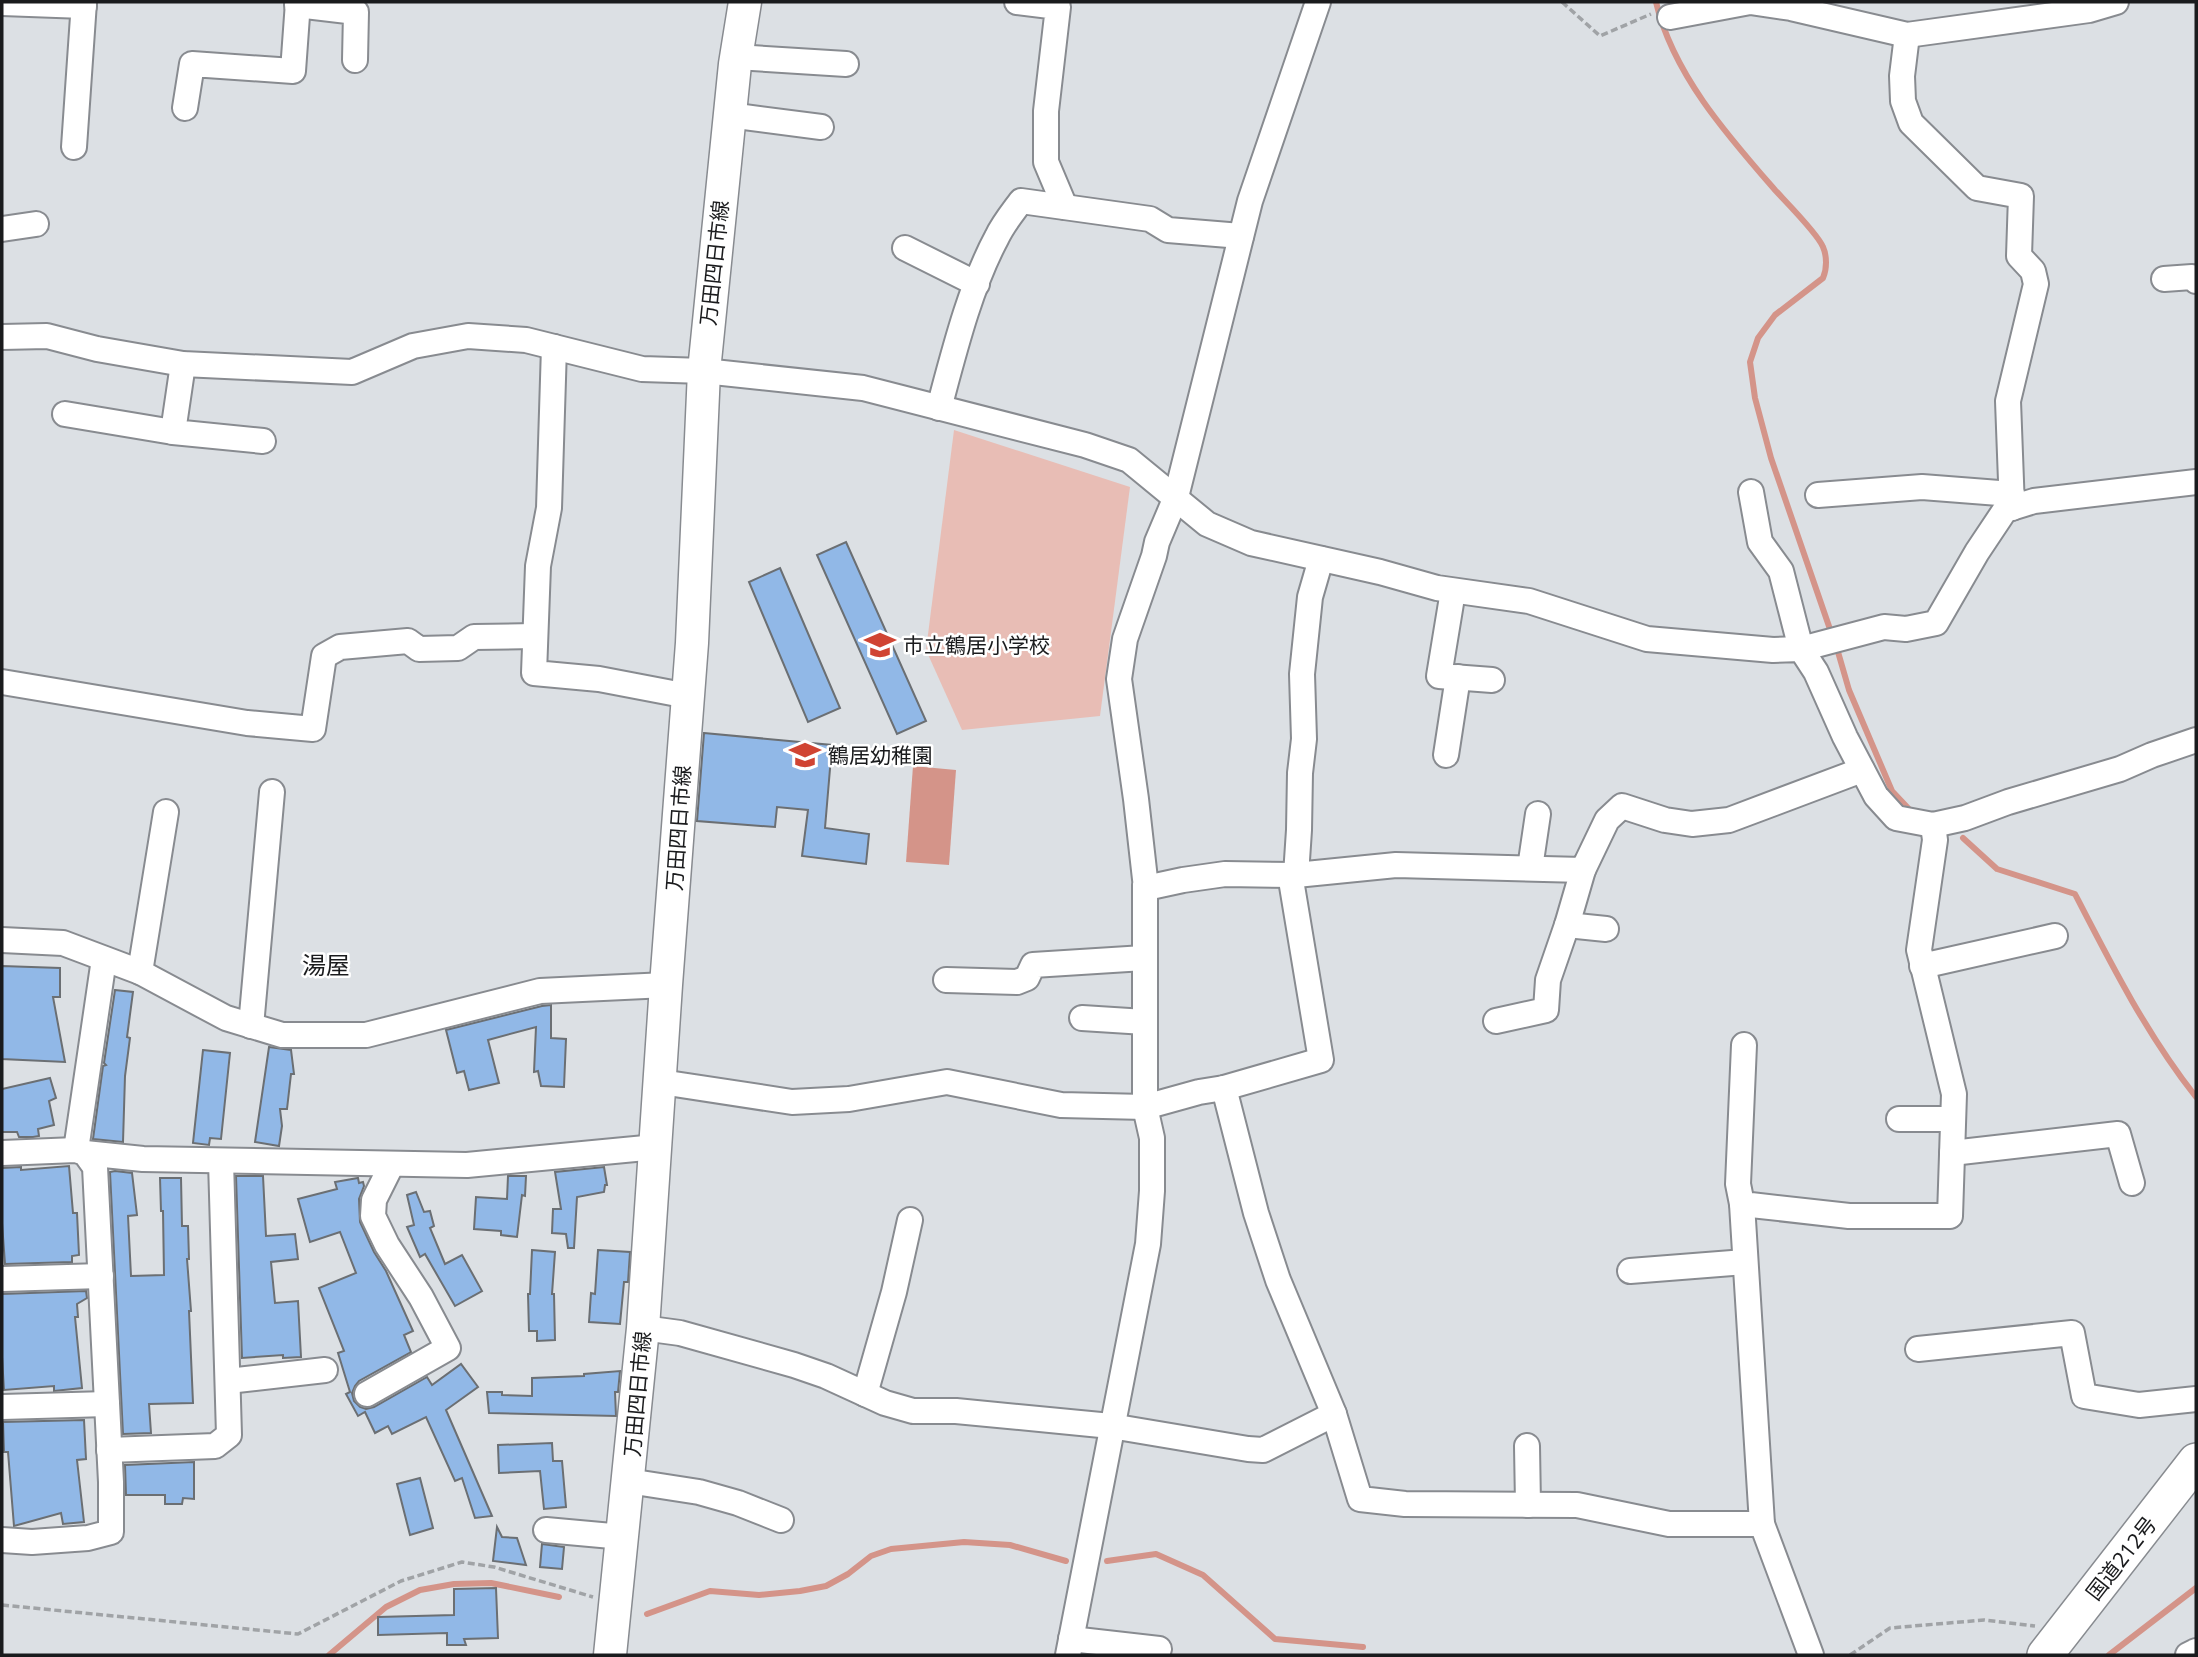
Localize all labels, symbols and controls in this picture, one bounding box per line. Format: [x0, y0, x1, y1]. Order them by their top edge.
street label: 万田四日市線 [693, 199, 735, 327]
school or university icon: 市立鶴居小学校 [863, 628, 897, 662]
place label: 市立鶴居小学校 [903, 631, 1050, 659]
school or university icon: 鶴居幼稚園 [788, 738, 822, 772]
place label: 鶴居幼稚園 [828, 741, 933, 769]
street label: 万田四日市線 [660, 764, 696, 892]
district label: 湯屋 [302, 948, 350, 981]
street label: 万田四日市線 [618, 1330, 656, 1458]
street label: 国道212号 [2079, 1510, 2163, 1606]

